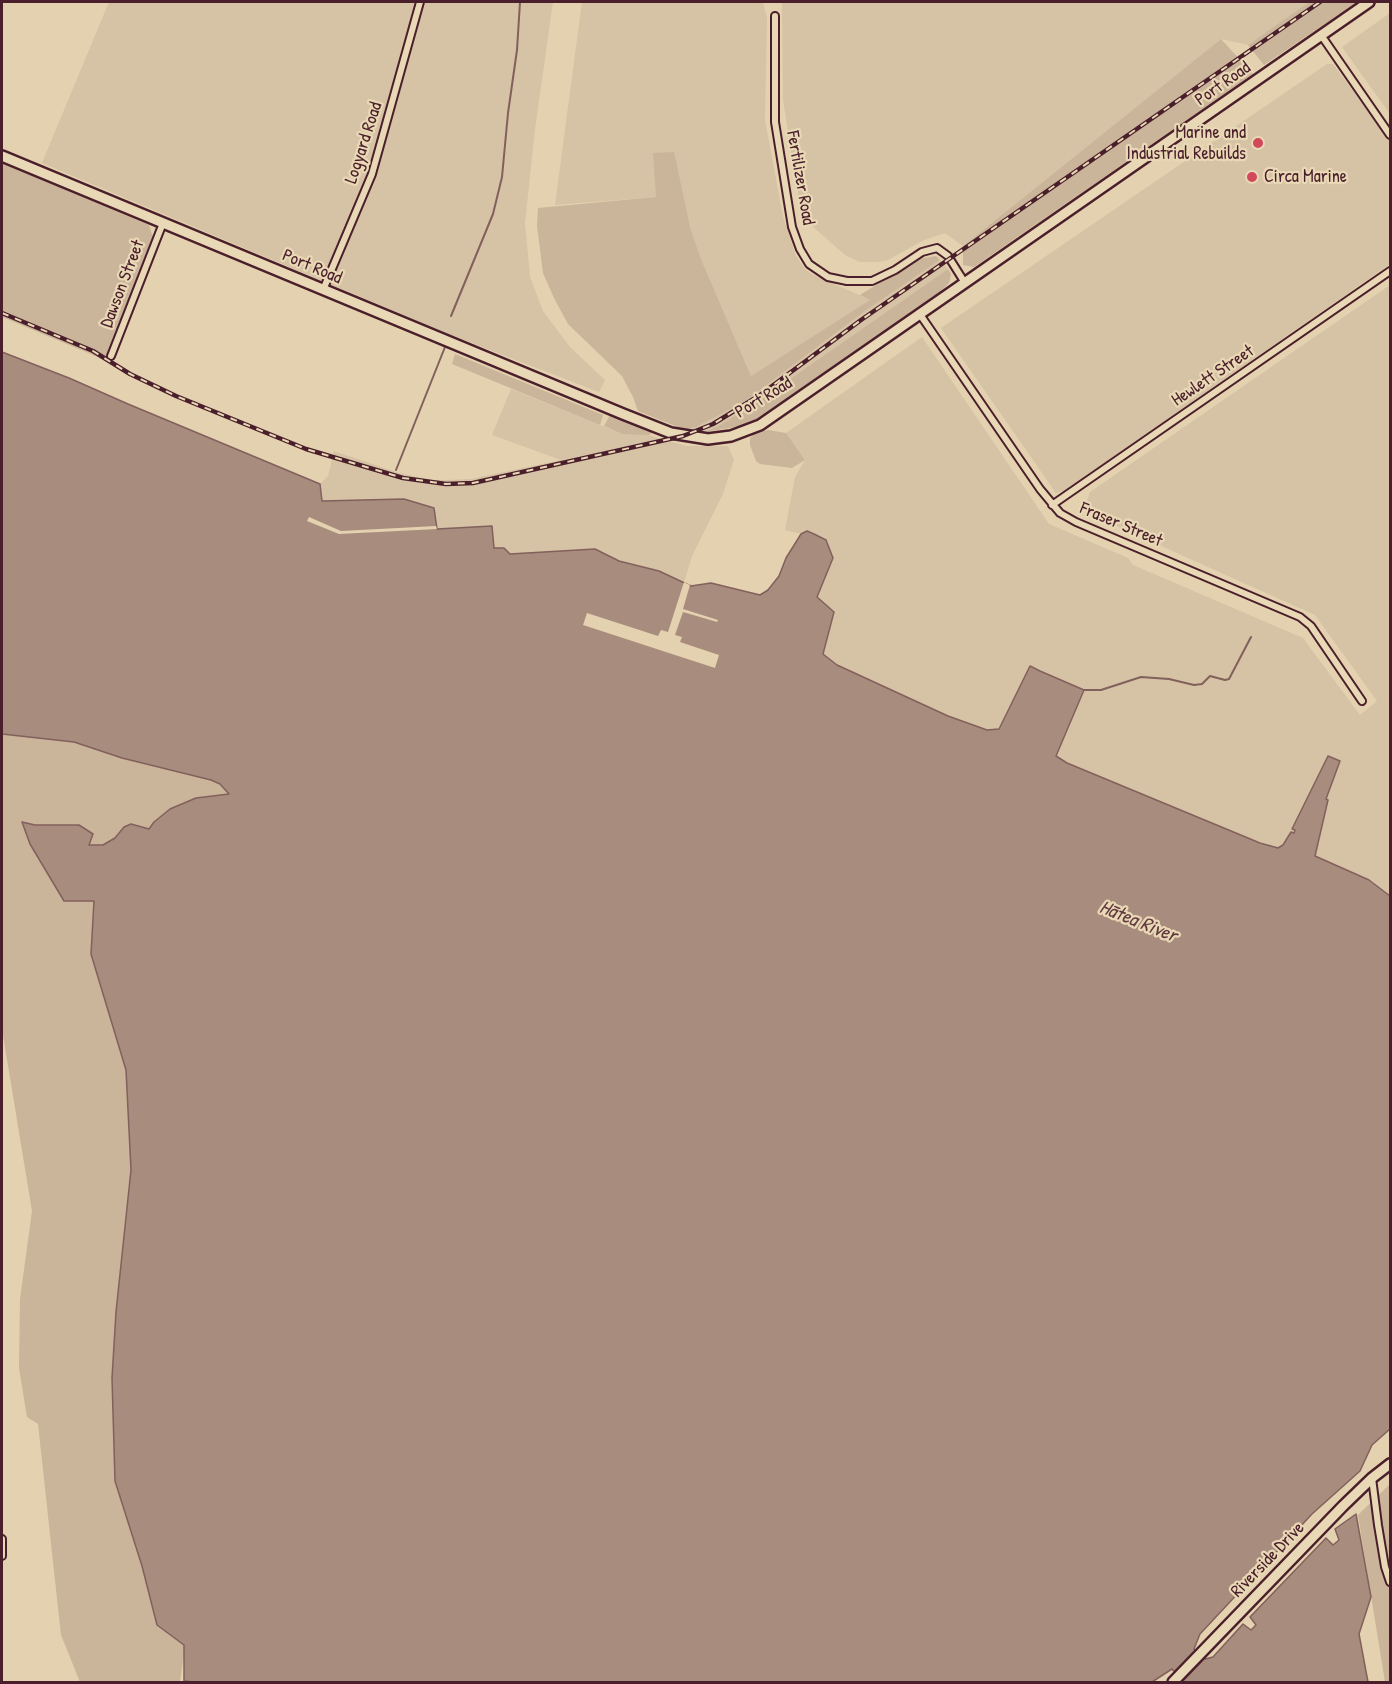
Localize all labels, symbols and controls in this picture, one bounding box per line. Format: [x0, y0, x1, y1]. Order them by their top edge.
street label: Port Road [1191, 57, 1255, 111]
street label: Logyard Road [341, 100, 387, 186]
place label: Marine and Industrial Rebuilds [1127, 122, 1246, 164]
street label: Fertilizer Road [781, 129, 819, 227]
marker: Marine and Industrial Rebuilds [1251, 136, 1265, 150]
place label: Circa Marine [1264, 166, 1347, 188]
marker: Circa Marine [1245, 170, 1259, 184]
street label: Dawson Street [96, 237, 150, 331]
street label: Port Road [279, 245, 345, 289]
street label: Hewlett Street [1168, 341, 1258, 411]
street label: Port Road [732, 373, 796, 423]
street label: Fraser Street [1076, 498, 1166, 552]
water label: Hātea River [1096, 896, 1180, 948]
street label: Riverside Drive [1227, 1518, 1309, 1602]

